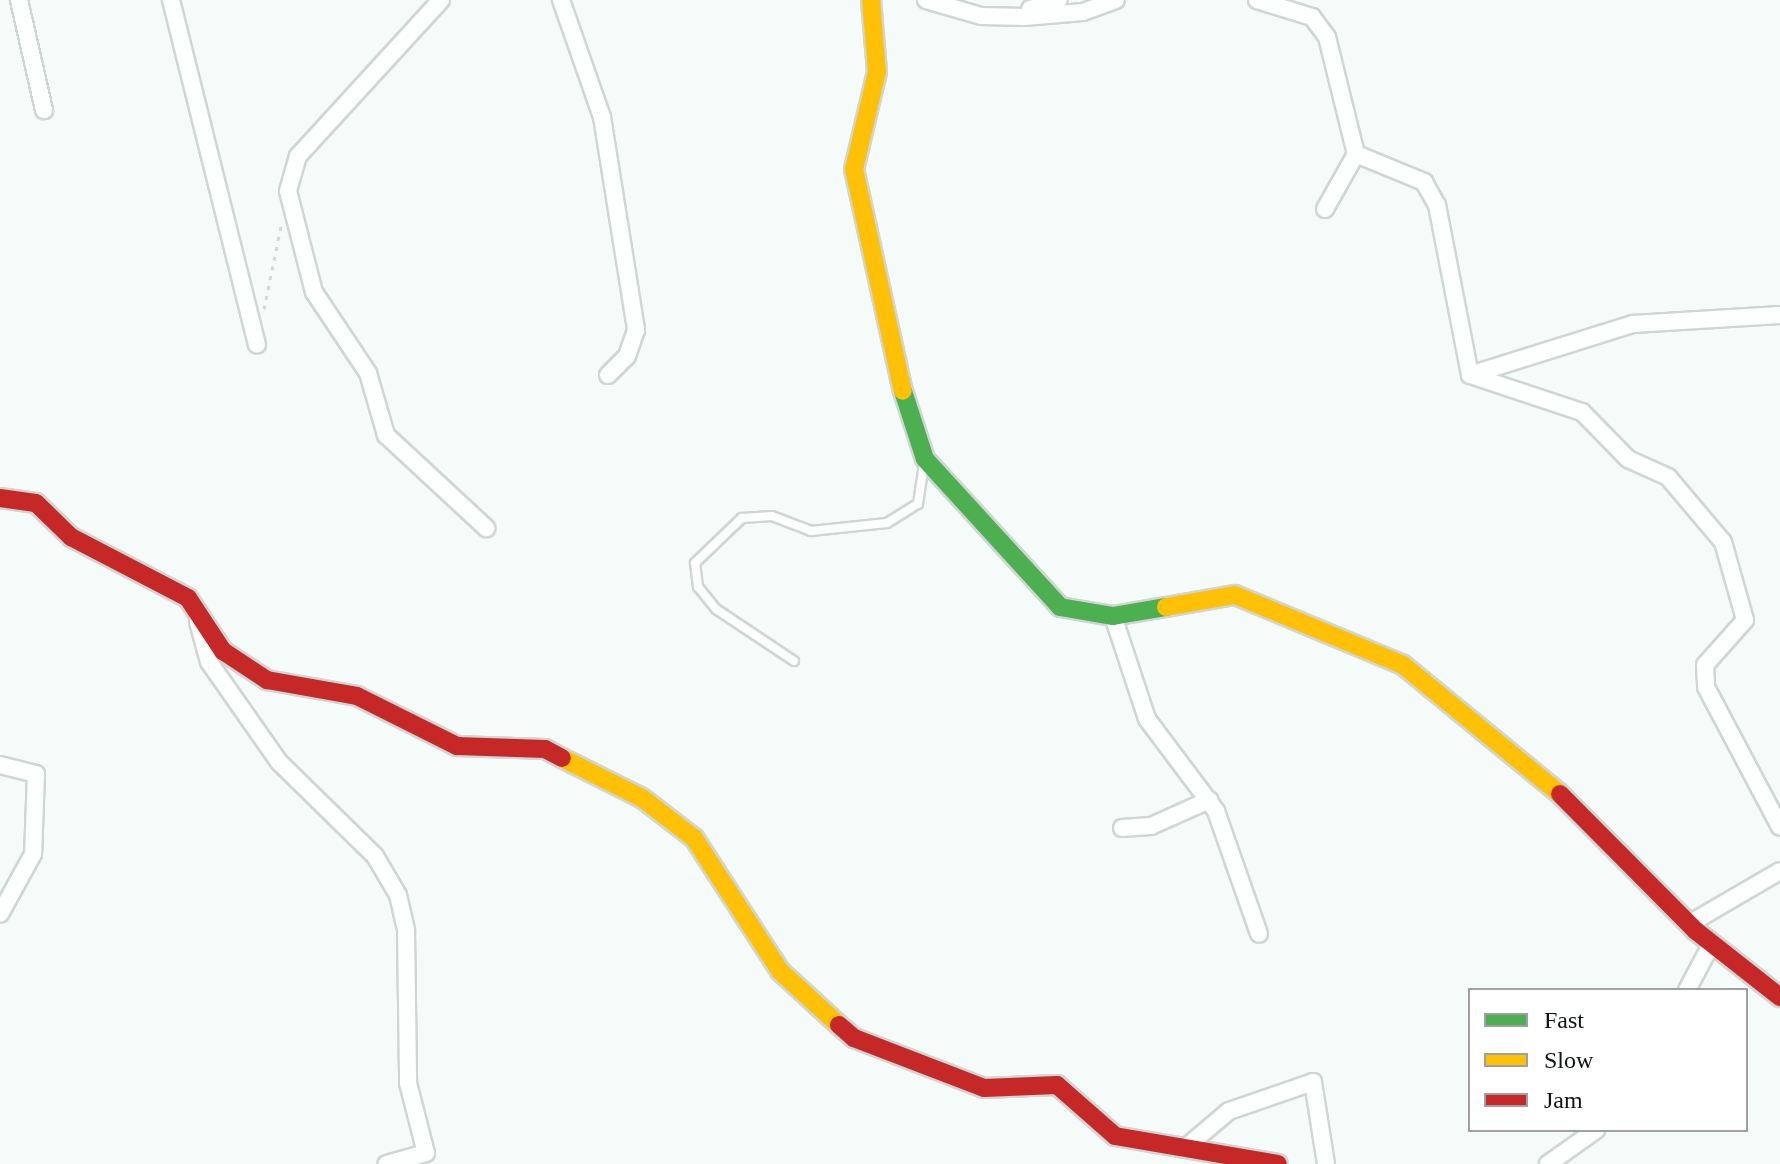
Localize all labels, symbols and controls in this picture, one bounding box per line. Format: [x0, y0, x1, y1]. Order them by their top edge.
legend [1468, 988, 1748, 1132]
text: Fast [1544, 1007, 1584, 1033]
text: Slow [1544, 1047, 1593, 1073]
text: Jam [1544, 1087, 1583, 1113]

